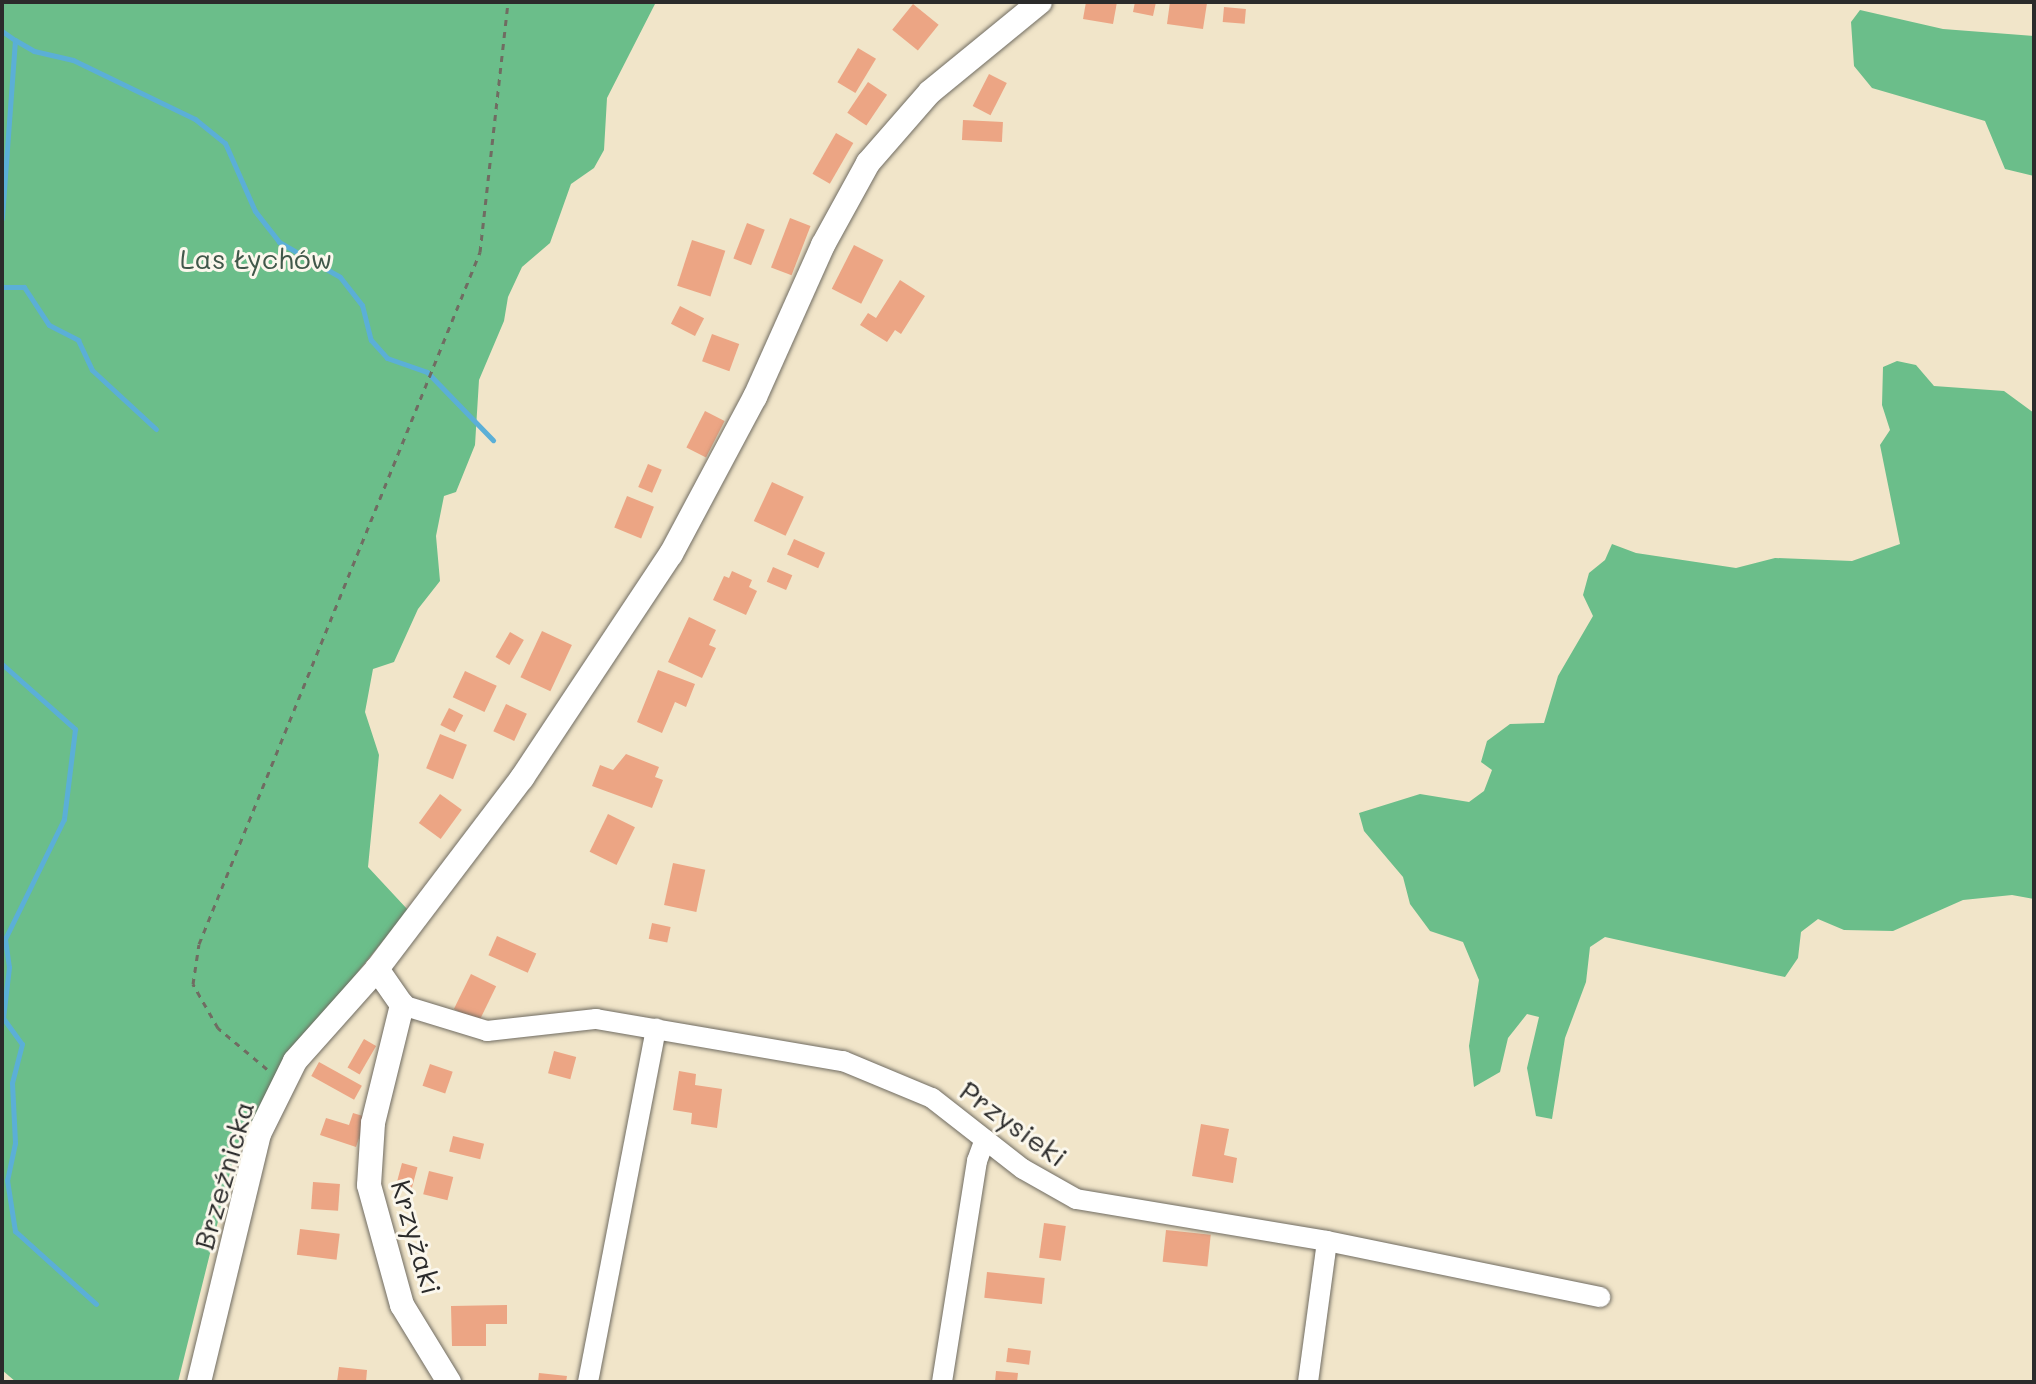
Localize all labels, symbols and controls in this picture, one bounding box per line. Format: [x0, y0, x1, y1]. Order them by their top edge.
park label: Las Łychów [180, 241, 332, 275]
street label: Przysieki [954, 1073, 1074, 1173]
street label: Brzeźnicka [186, 1097, 260, 1253]
street label: Krzyżaki [385, 1176, 449, 1298]

